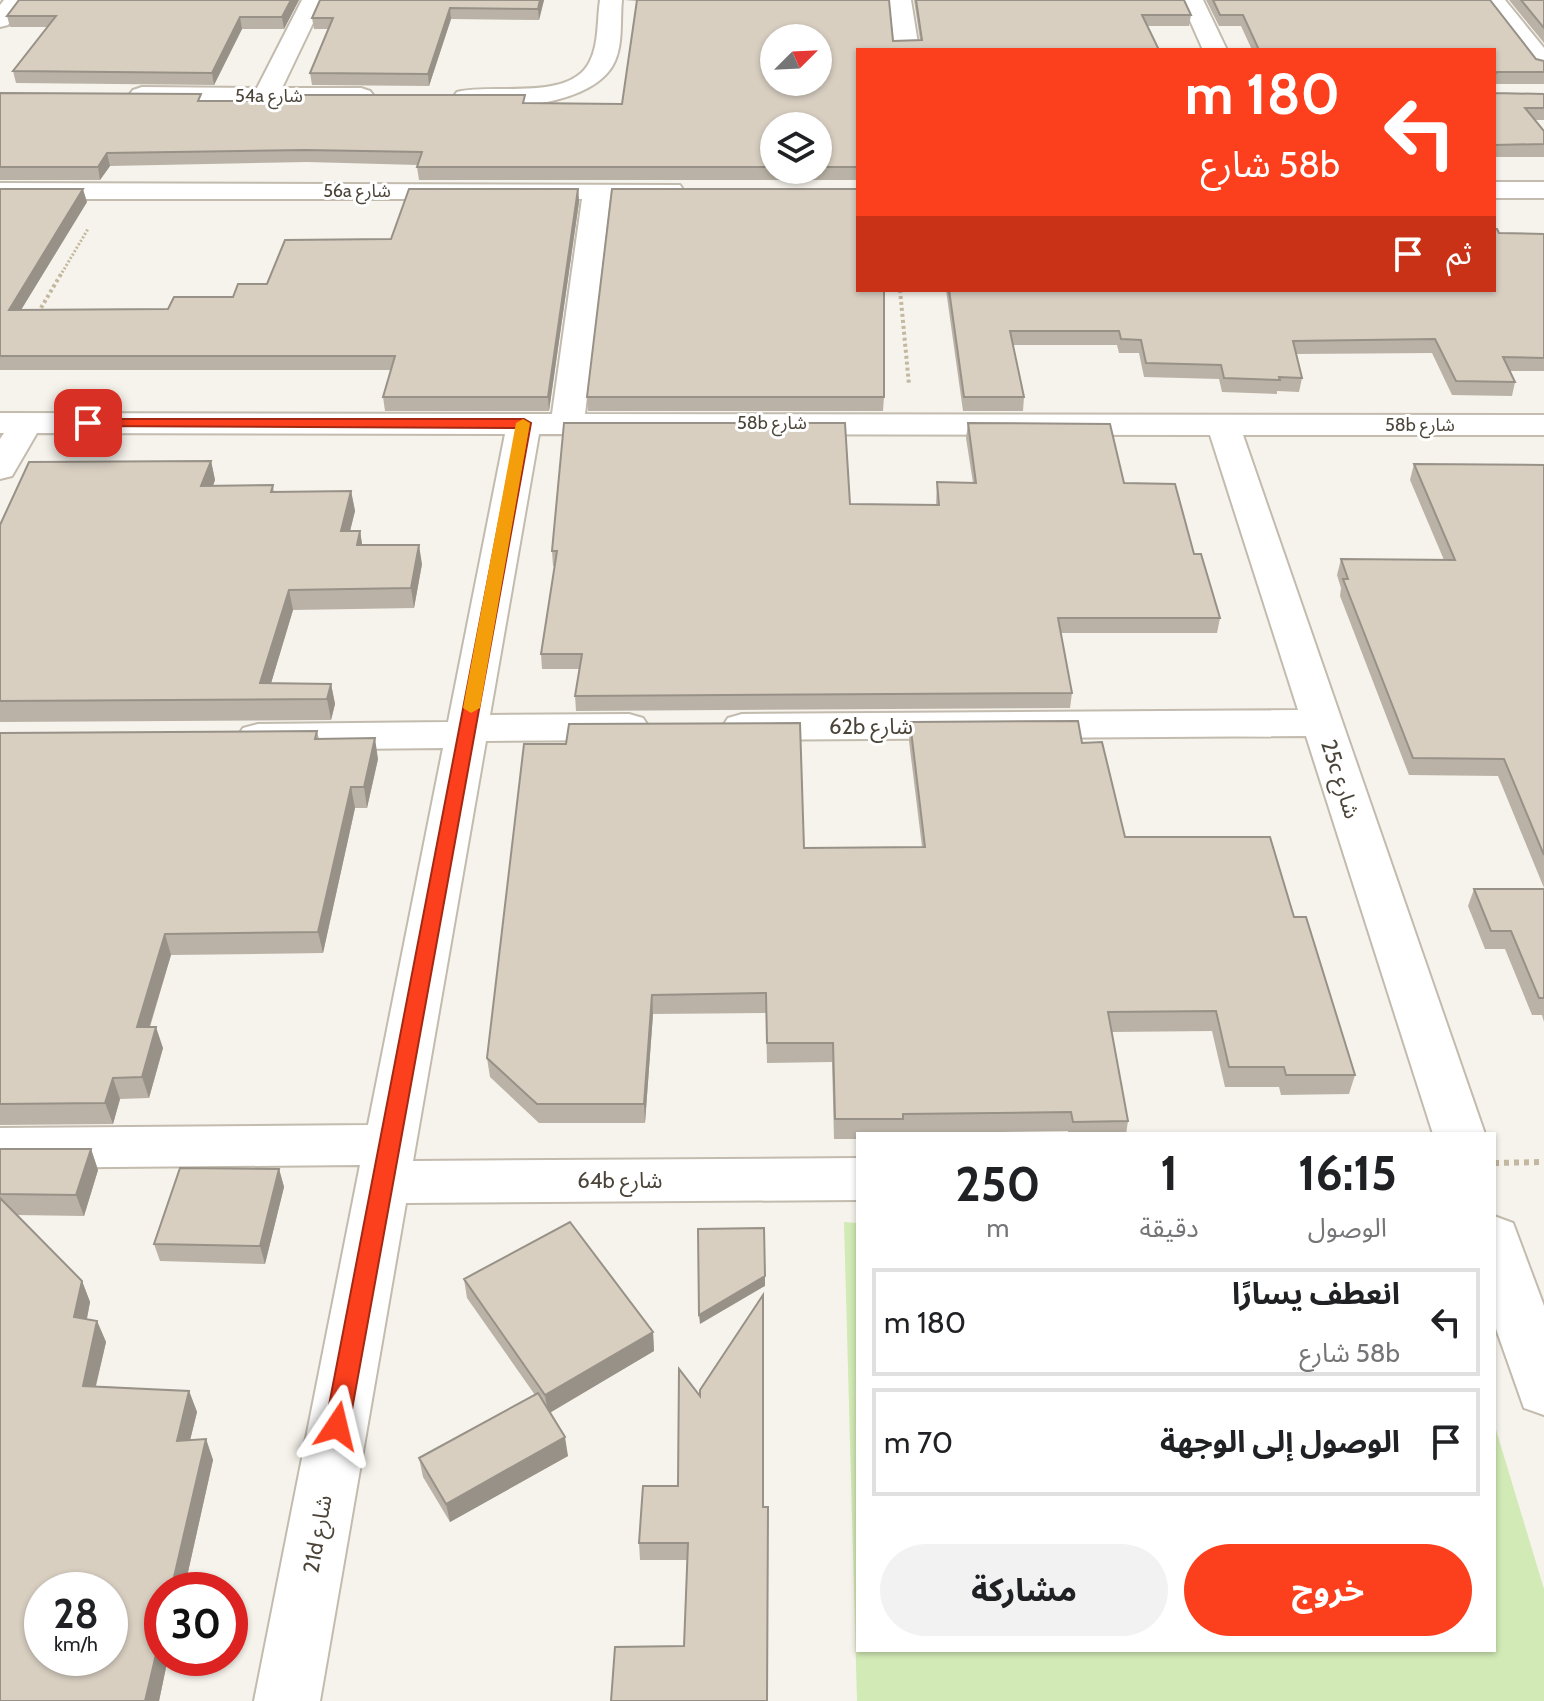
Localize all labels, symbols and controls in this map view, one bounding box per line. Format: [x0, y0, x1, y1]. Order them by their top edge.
north arrow [760, 24, 832, 96]
map controls [760, 24, 832, 184]
text: 180 m [1185, 60, 1340, 128]
icon: left [1368, 80, 1472, 184]
street label: 54a شارع [235, 85, 303, 110]
button: layers [760, 112, 832, 184]
text: 58b شارع [1200, 142, 1340, 186]
street label: 56a شارع [323, 180, 391, 205]
icon: arrive [1386, 232, 1430, 276]
text: ثم [1446, 235, 1472, 272]
pin [54, 389, 122, 457]
icon: arrive [66, 401, 110, 445]
street label: 58b شارع [737, 412, 807, 437]
street label: 58b شارع [1385, 414, 1455, 439]
street label: 62b شارع [829, 713, 913, 743]
street label: 25c شارع [1312, 736, 1366, 823]
text: 1 [1160, 1144, 1178, 1202]
text: 16:15 [1298, 1144, 1397, 1202]
text: 250 [955, 1155, 1040, 1213]
street label: 64b شارع [577, 1167, 663, 1197]
text: m [986, 1212, 1009, 1244]
text: دقيقة [1140, 1212, 1199, 1244]
text: الوصول [1308, 1212, 1387, 1244]
text: انعطف يسارًا [1232, 1275, 1400, 1312]
icon: left [1424, 1300, 1468, 1344]
text: 180 m [884, 1304, 966, 1341]
text: 58b شارع [1299, 1337, 1400, 1369]
position arrow [295, 1384, 379, 1468]
icon: arrive [1424, 1420, 1468, 1464]
text: الوصول إلى الوجهة [1160, 1423, 1400, 1460]
text: 70 m [884, 1424, 953, 1461]
street label: 21d شارع [297, 1493, 341, 1576]
button: مشاركة [880, 1544, 1168, 1636]
button: خروج [1184, 1544, 1472, 1636]
speed limit sign: 30 [144, 1572, 248, 1676]
text: 28 [53, 1589, 99, 1638]
text: km/h [54, 1632, 98, 1656]

